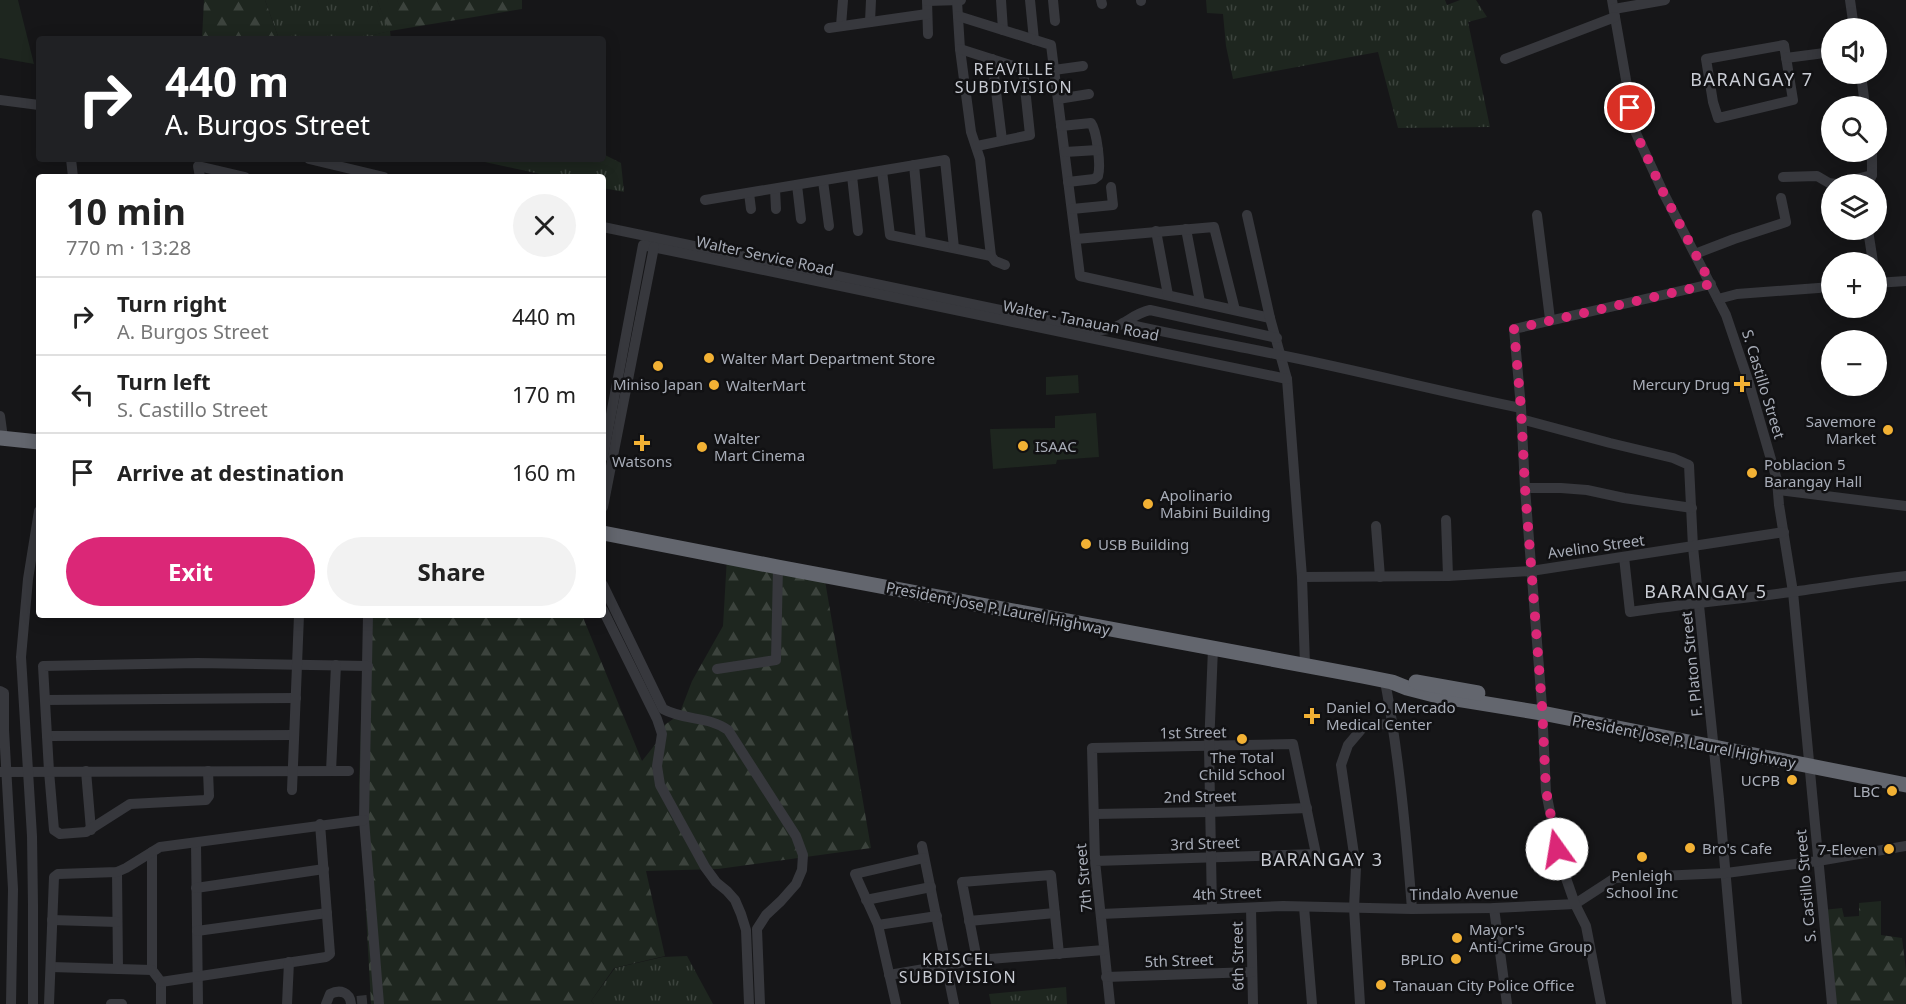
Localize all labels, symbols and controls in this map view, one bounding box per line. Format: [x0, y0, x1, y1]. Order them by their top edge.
map controls [1821, 18, 1887, 396]
button: sound [1821, 18, 1887, 84]
text: 440 m [165, 52, 289, 109]
district label: REAVILLE SUBDIVISION [955, 58, 1073, 98]
icon: right [66, 60, 144, 138]
district label: BARANGAY 7 [1690, 67, 1814, 91]
pin [1604, 82, 1655, 133]
icon: arrive [1613, 91, 1646, 124]
button: search [1821, 96, 1887, 162]
text: A. Burgos Street [165, 106, 370, 143]
button: layers [1821, 174, 1887, 240]
text: 10 min [66, 187, 186, 236]
button: close [513, 194, 576, 257]
street label: Walter Service Road [694, 231, 836, 279]
text: 770 m · 13:28 [66, 234, 191, 261]
button: + [1821, 252, 1887, 318]
text: Turn right [117, 288, 227, 318]
street label: Walter - Tanauan Road [1001, 295, 1161, 345]
icon: right [66, 300, 99, 333]
text: 440 m [512, 301, 576, 331]
text: A. Burgos Street [117, 318, 269, 345]
street label: S. Castillo Street [1738, 327, 1790, 442]
button: − [1821, 330, 1887, 396]
place label: Walter Mart Department Store [721, 348, 935, 368]
marker: Walter Mart Department Store [702, 351, 716, 365]
marker: Miniso Japan [651, 359, 665, 373]
text: Turn left [117, 366, 211, 396]
place label: Miniso Japan [613, 374, 703, 394]
place label: Mercury Drug [1632, 374, 1730, 394]
place label: WalterMart [726, 375, 806, 395]
marker: Mercury Drug [1735, 377, 1749, 391]
icon: left [66, 378, 99, 411]
marker: WalterMart [707, 378, 721, 392]
text: 170 m [512, 379, 576, 409]
text: S. Castillo Street [117, 396, 268, 423]
place label: Savemore Market [1806, 411, 1877, 448]
marker: Savemore Market [1881, 423, 1895, 437]
place label: Walter Mart Cinema [714, 428, 805, 465]
marker: Watsons [635, 436, 649, 450]
place label: ISAAC [1035, 436, 1077, 456]
marker: ISAAC [1016, 439, 1030, 453]
marker: Walter Mart Cinema [695, 440, 709, 454]
place label: Watsons [612, 451, 672, 471]
place label: Poblacion 5 Barangay Hall [1764, 454, 1862, 491]
icon: arrive [66, 456, 99, 489]
text: Arrive at destination [117, 457, 344, 487]
text: 160 m [512, 457, 576, 487]
marker: Poblacion 5 Barangay Hall [1745, 466, 1759, 480]
place label: Apolinario Mabini Building [1160, 485, 1271, 522]
marker: Apolinario Mabini Building [1141, 497, 1155, 511]
street label: Avelino Street [1546, 529, 1646, 563]
place label: USB Building [1098, 534, 1189, 554]
button: Exit [66, 537, 315, 606]
button: Share [327, 537, 576, 606]
marker: USB Building [1079, 537, 1093, 551]
street label: President Jose P. Laurel Highway [884, 576, 1112, 640]
district label: BARANGAY 5 [1644, 579, 1768, 603]
street label: F. Platon Street [1675, 610, 1706, 718]
place label: Daniel O. Mercado Medical Center [1326, 697, 1456, 734]
marker: Daniel O. Mercado Medical Center [1303, 707, 1321, 725]
street label: President Jose P. Laurel Highway [1570, 709, 1798, 773]
street label: 1st Street [1159, 721, 1227, 743]
marker: The Total Child School [1235, 732, 1249, 746]
place label: The Total Child School [1199, 747, 1285, 784]
place label: UCPB [1741, 770, 1780, 790]
marker: UCPB [1785, 773, 1799, 787]
place label: LBC [1853, 781, 1881, 801]
marker: LBC [1885, 784, 1899, 798]
street label: 2nd Street [1163, 785, 1237, 807]
position arrow [1525, 817, 1589, 881]
street label: S. Castillo Street [1790, 828, 1820, 943]
street label: 3rd Street [1170, 832, 1241, 854]
place label: Bro's Cafe [1702, 838, 1772, 858]
place label: 7-Eleven [1818, 839, 1877, 859]
marker: Bro's Cafe [1683, 841, 1697, 855]
street label: 7th Street [1070, 842, 1096, 913]
marker: 7-Eleven [1882, 842, 1896, 856]
district label: BARANGAY 3 [1260, 847, 1384, 871]
marker: Penleigh School Inc [1635, 850, 1649, 864]
place label: Penleigh School Inc [1606, 865, 1678, 902]
street label: 4th Street [1192, 882, 1262, 904]
street label: Tindalo Avenue [1410, 882, 1518, 904]
place label: Mayor's Anti-Crime Group [1469, 919, 1592, 956]
street label: 6th Street [1226, 921, 1248, 991]
marker: Mayor's Anti-Crime Group [1450, 931, 1464, 945]
district label: KRISCEL SUBDIVISION [899, 948, 1017, 988]
street label: 5th Street [1144, 949, 1214, 971]
place label: BPLIO [1401, 949, 1444, 969]
marker: BPLIO [1449, 952, 1463, 966]
place label: Tanauan City Police Office [1393, 975, 1574, 995]
marker: Tanauan City Police Office [1374, 978, 1388, 992]

